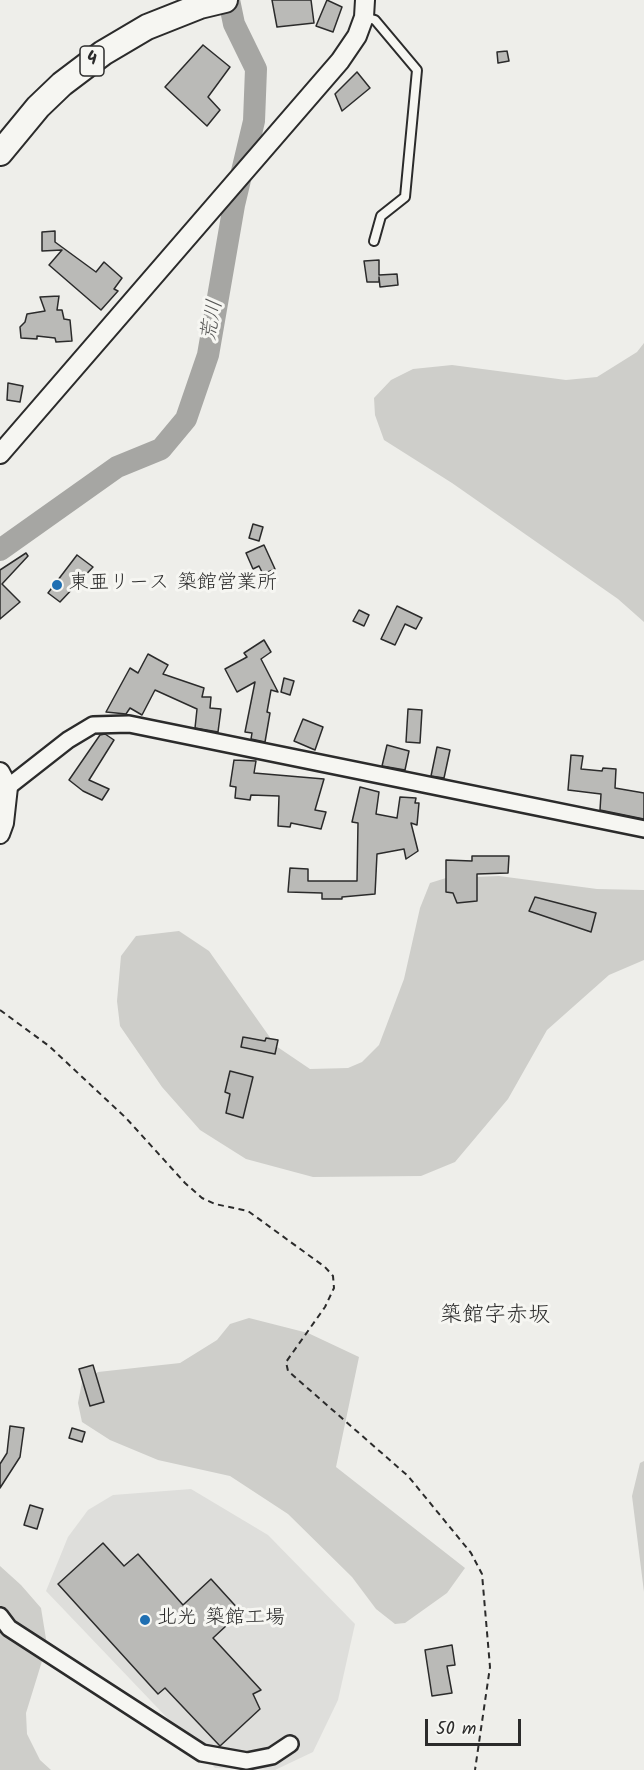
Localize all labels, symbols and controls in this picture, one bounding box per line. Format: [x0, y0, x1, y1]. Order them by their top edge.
road number: 4 [80, 46, 104, 76]
water label: 荒川 [198, 298, 230, 344]
place label: 東亜リース 築館営業所 [69, 573, 277, 597]
marker: 東亜リース 築館営業所 [50, 578, 64, 592]
district label: 築館字赤坂 [440, 1304, 550, 1330]
place label: 北光 築館工場 [157, 1608, 285, 1632]
marker: 北光 築館工場 [138, 1613, 152, 1627]
scale bar [428, 1707, 524, 1745]
text: 50 m [436, 1715, 476, 1744]

